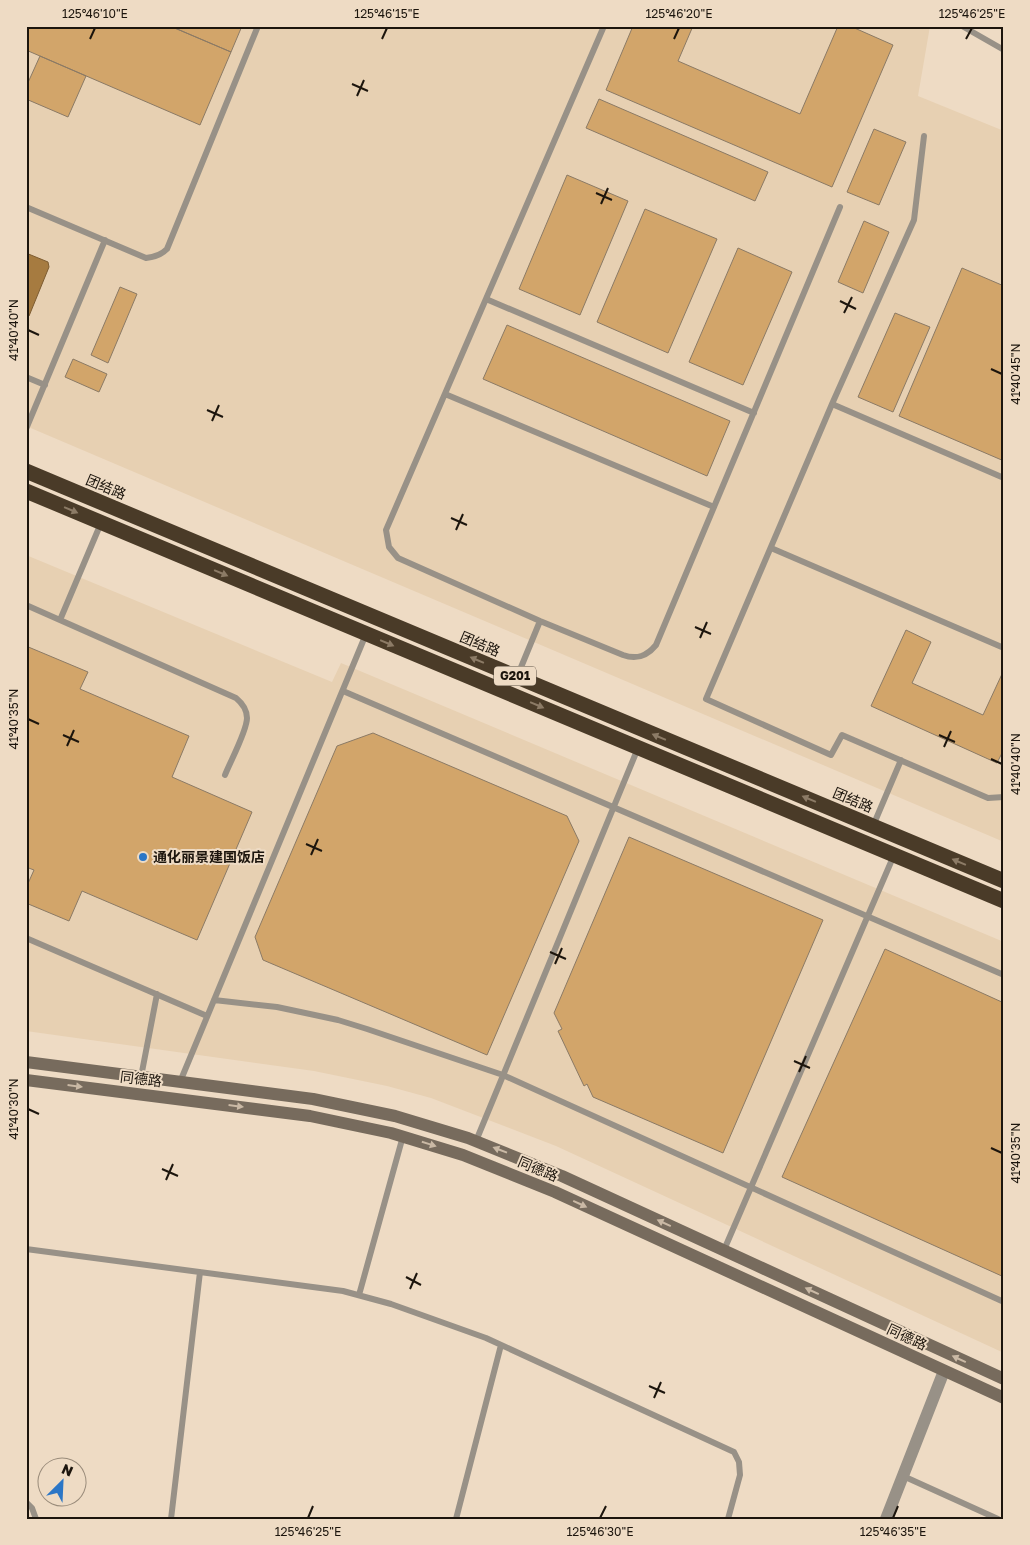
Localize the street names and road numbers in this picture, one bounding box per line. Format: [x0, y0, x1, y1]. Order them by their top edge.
street label: 团结路 [84, 471, 129, 503]
street label: 团结路 [458, 628, 503, 660]
road number: G201 [494, 666, 536, 686]
street label: 团结路 [831, 784, 876, 816]
street label: 同德路 [119, 1068, 163, 1089]
street label: 同德路 [516, 1153, 561, 1185]
street label: 同德路 [885, 1320, 930, 1353]

